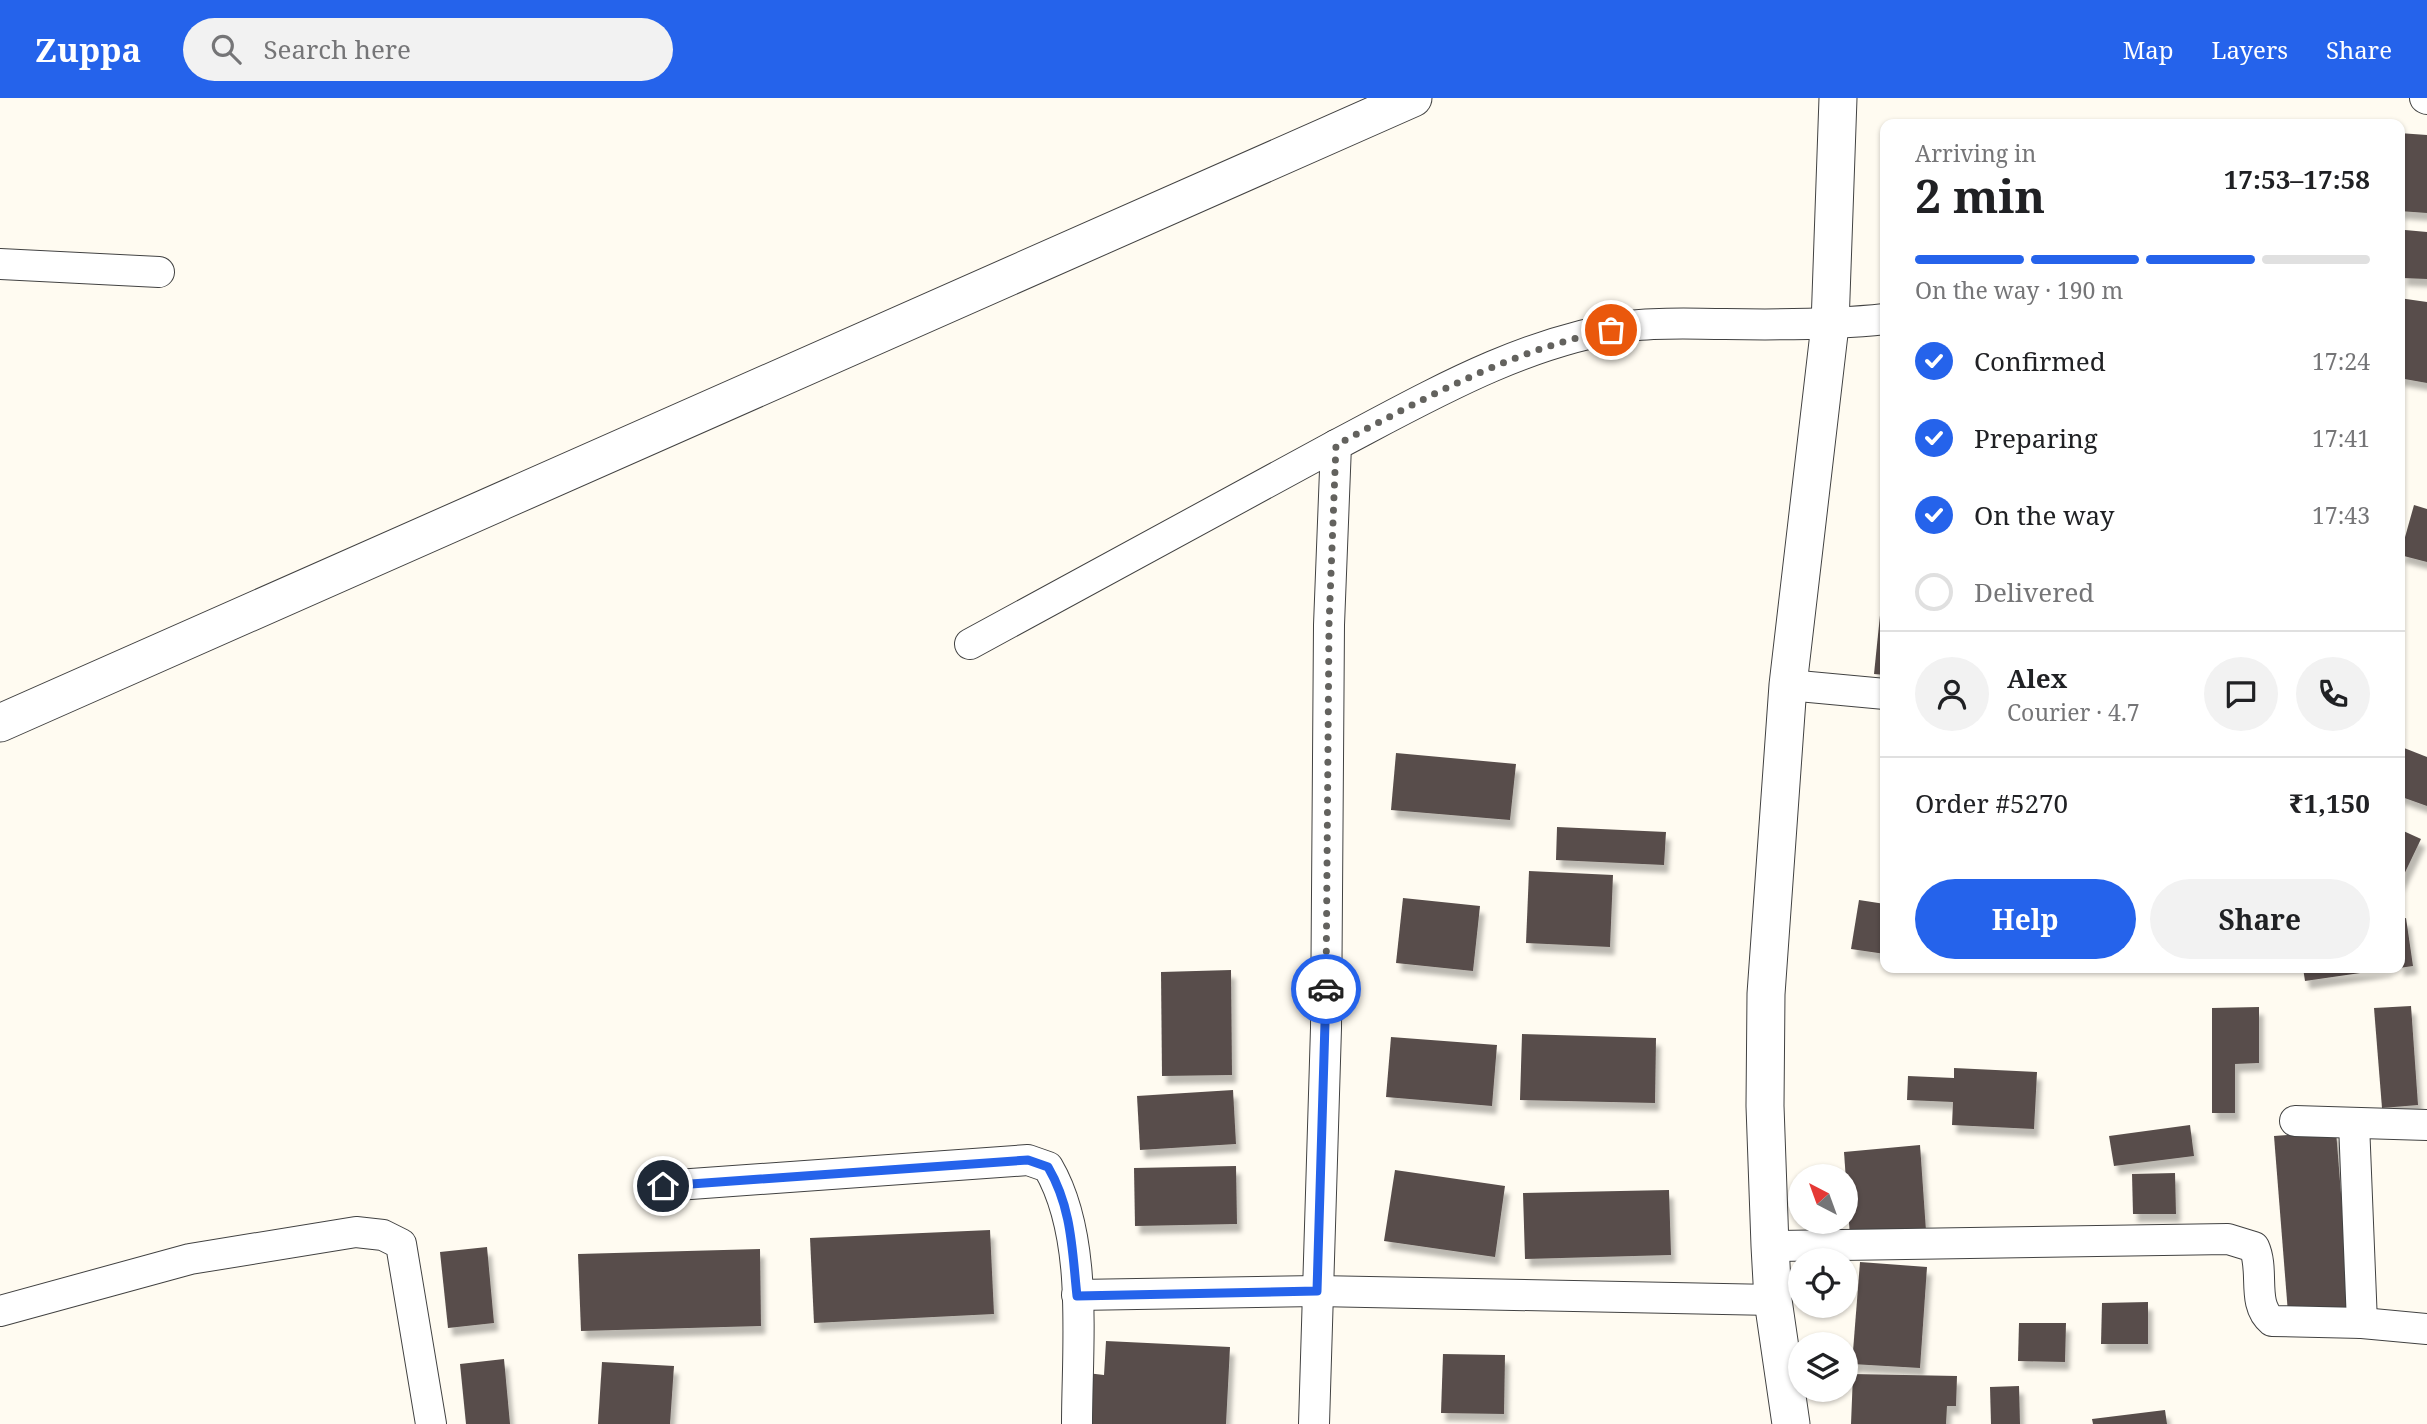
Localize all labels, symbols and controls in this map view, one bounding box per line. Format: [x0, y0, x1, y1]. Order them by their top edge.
search box [183, 18, 673, 81]
text: Zuppa [35, 27, 141, 72]
icon: search [207, 30, 245, 68]
text: Search here [263, 31, 411, 67]
text: Map [2123, 33, 2174, 66]
text: Layers [2212, 33, 2288, 66]
text: Share [2326, 33, 2392, 66]
text: Arriving in [1915, 137, 2036, 169]
text: 17:53–17:58 [2224, 161, 2370, 197]
text: 2 min [1915, 164, 2045, 226]
text: On the way · 190 m [1915, 274, 2123, 306]
pin [1581, 300, 1641, 360]
icon: bag [1592, 311, 1630, 349]
icon: check [1915, 342, 1953, 380]
text: Confirmed [1974, 343, 2106, 379]
text: 17:24 [2312, 345, 2370, 377]
icon: check [1915, 419, 1953, 457]
text: Preparing [1974, 420, 2098, 456]
text: 17:41 [2312, 422, 2370, 454]
icon: check [1915, 496, 1953, 534]
text: On the way [1974, 497, 2114, 533]
text: 17:43 [2312, 499, 2370, 531]
text: Delivered [1974, 574, 2094, 610]
button: person [1915, 657, 1989, 731]
button: chat [2204, 657, 2278, 731]
button: phone [2296, 657, 2370, 731]
text: Alex [2007, 660, 2067, 696]
text: Courier · 4.7 [2007, 696, 2140, 728]
text: Order #5270 [1915, 785, 2068, 821]
text: ₹1,150 [2289, 785, 2370, 821]
button: Help [1915, 879, 2136, 959]
button: Share [2150, 879, 2370, 959]
courier [1291, 954, 1361, 1024]
icon: car [1307, 970, 1345, 1008]
pin [633, 1156, 693, 1216]
north arrow [1788, 1164, 1858, 1234]
map controls [1788, 1164, 1858, 1402]
icon: home [644, 1167, 682, 1205]
button: locate [1788, 1248, 1858, 1318]
button: layers [1788, 1332, 1858, 1402]

